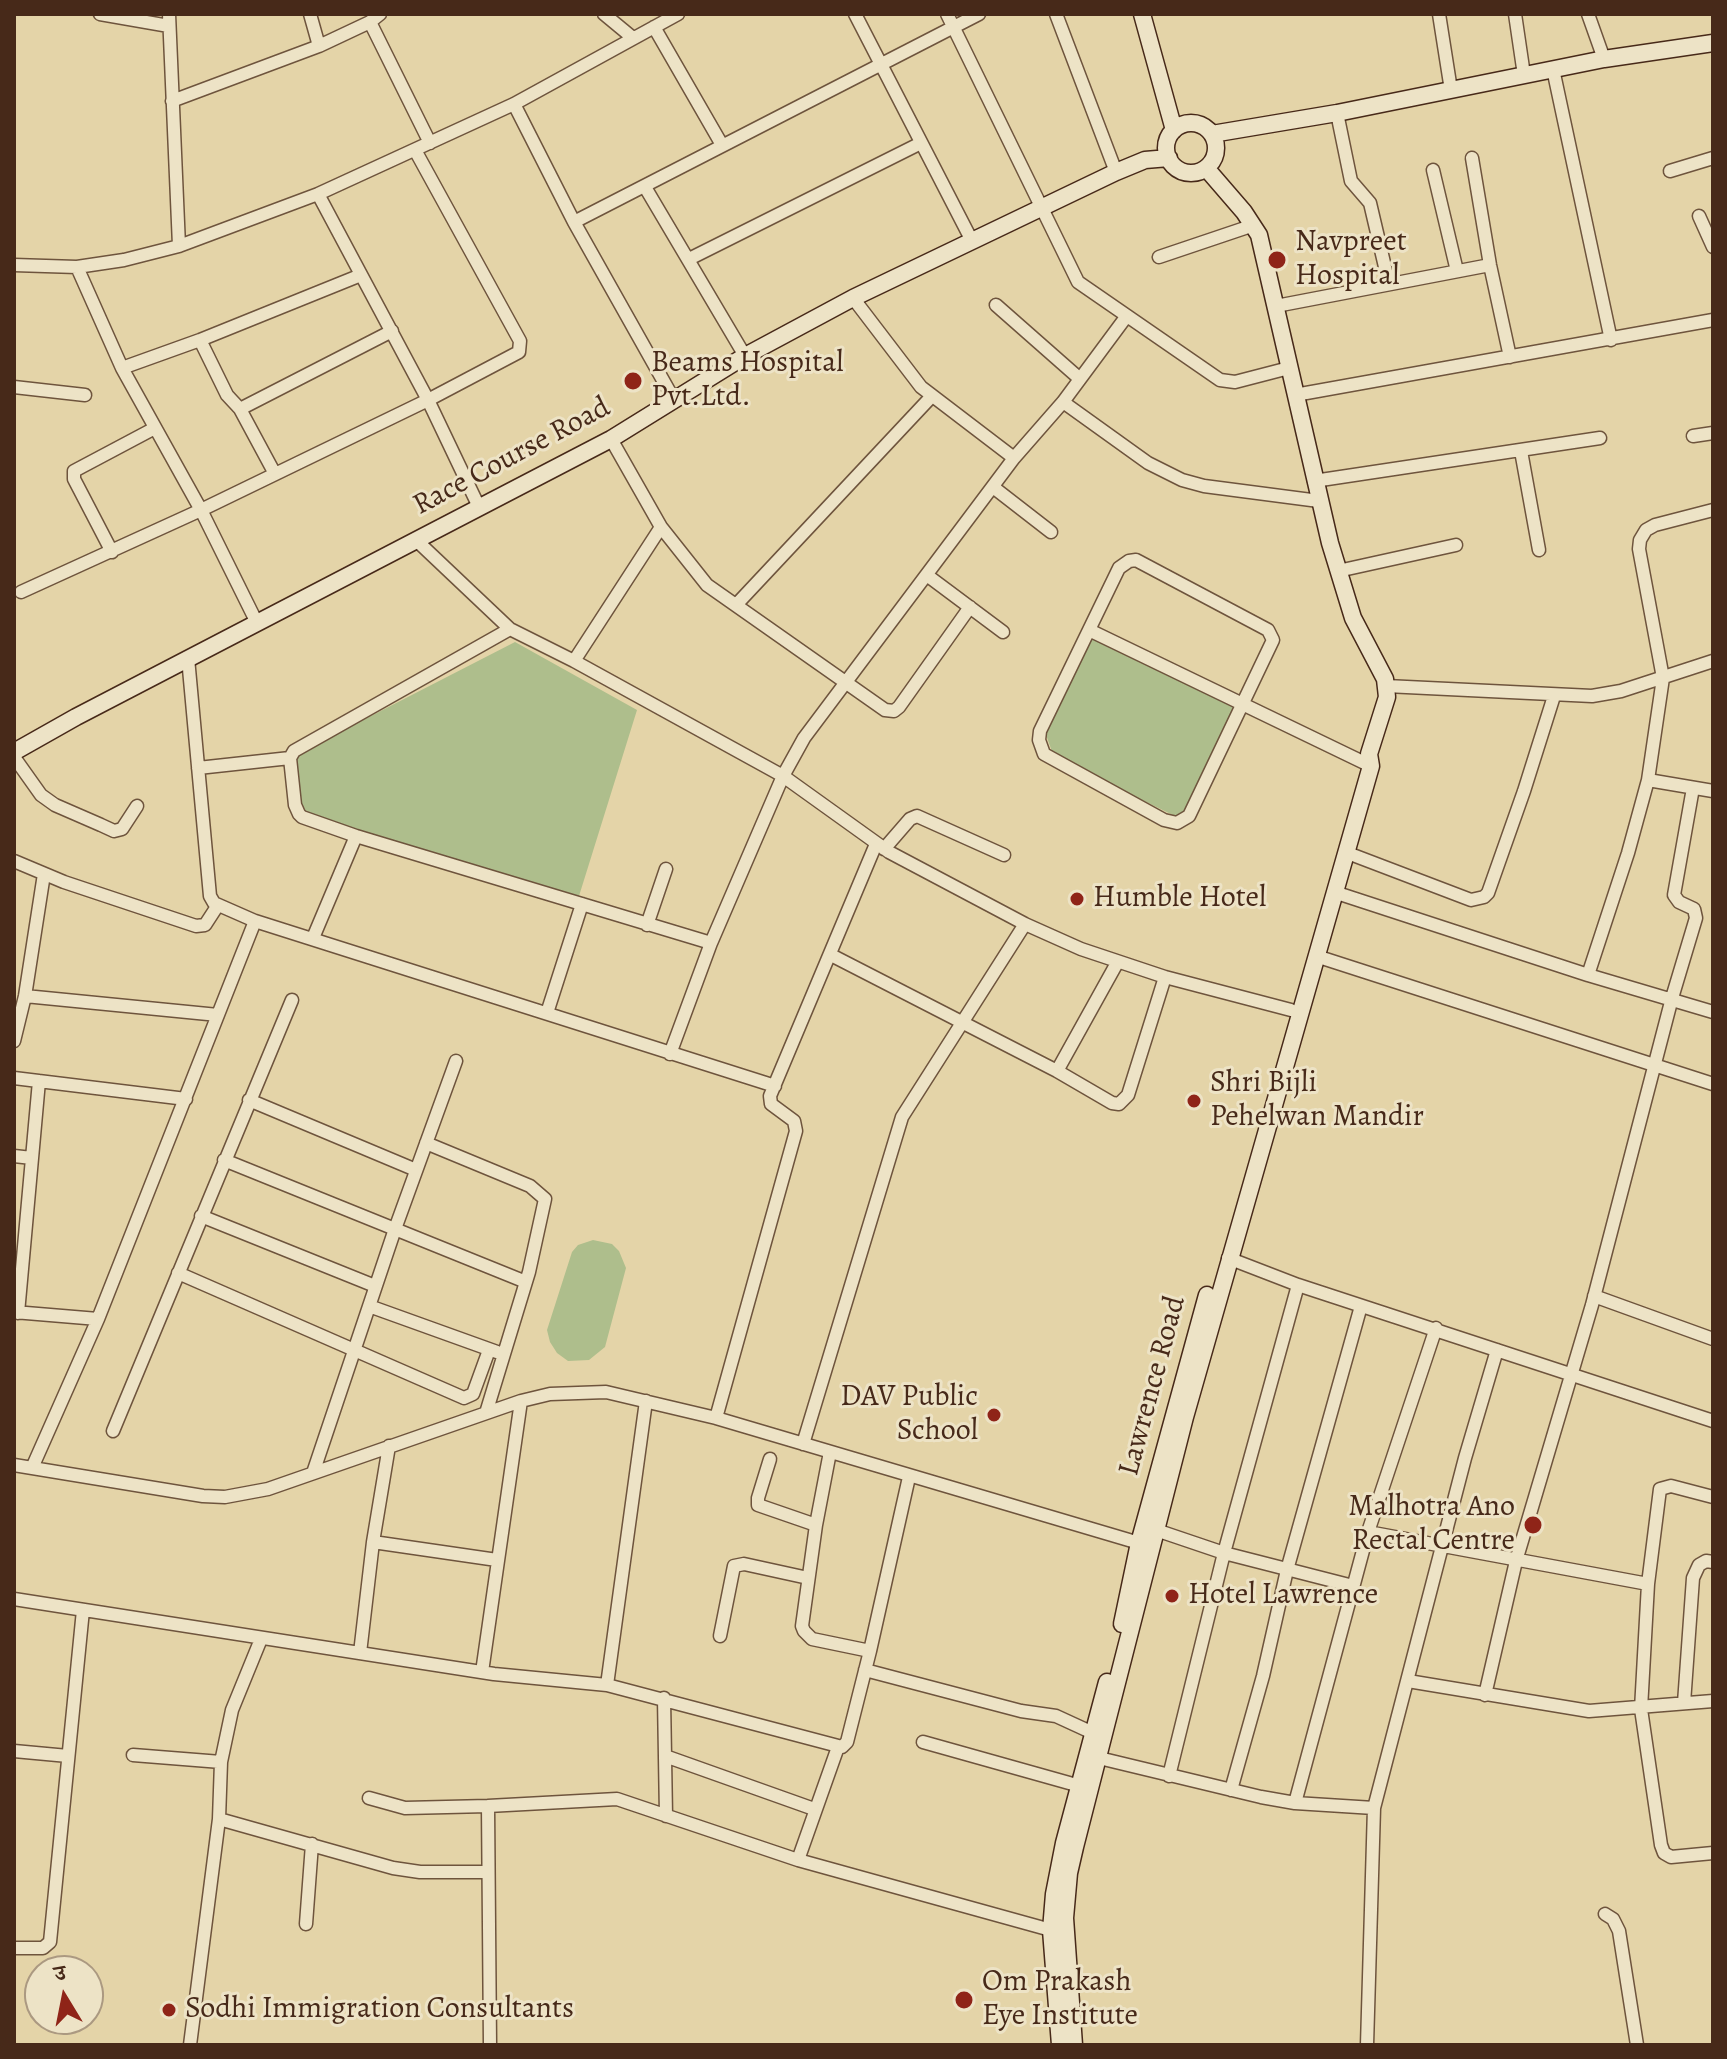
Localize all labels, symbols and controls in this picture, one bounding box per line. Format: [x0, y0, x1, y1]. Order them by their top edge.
place label: Navpreet Hospital [1295, 225, 1407, 296]
marker: Navpreet Hospital [1266, 249, 1288, 271]
place label: Beams Hospital Pvt.Ltd. [651, 346, 844, 416]
marker: Beams Hospital Pvt.Ltd. [622, 370, 644, 392]
street label: Race Course Road [407, 390, 617, 524]
place label: Humble Hotel [1093, 881, 1266, 917]
marker: Humble Hotel [1068, 890, 1086, 908]
place label: Shri Bijli Pehelwan Mandir [1210, 1066, 1424, 1136]
marker: Shri Bijli Pehelwan Mandir [1185, 1092, 1203, 1110]
street label: Lawrence Road [1112, 1292, 1194, 1480]
place label: DAV Public School [840, 1380, 978, 1450]
marker: DAV Public School [985, 1406, 1003, 1424]
place label: Malhotra Ano Rectal Centre [1348, 1490, 1515, 1560]
marker: Malhotra Ano Rectal Centre [1522, 1514, 1544, 1536]
place label: Hotel Lawrence [1188, 1578, 1378, 1614]
marker: Hotel Lawrence [1163, 1587, 1181, 1605]
north arrow [24, 1955, 104, 2035]
text: उ [52, 1958, 68, 1989]
place label: Om Prakash Eye Institute [982, 1965, 1138, 2036]
marker: Om Prakash Eye Institute [953, 1989, 975, 2011]
place label: Sodhi Immigration Consultants [185, 1992, 574, 2028]
marker: Sodhi Immigration Consultants [160, 2001, 178, 2019]

